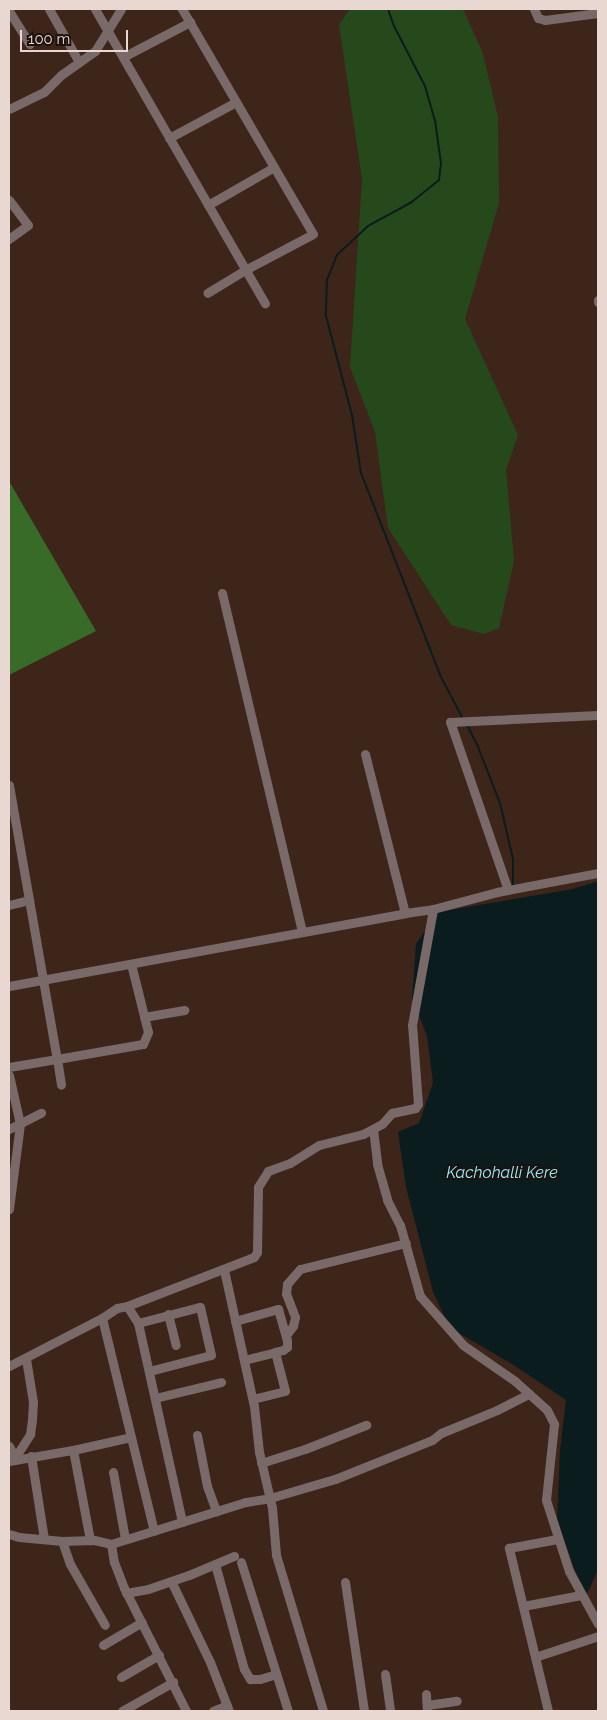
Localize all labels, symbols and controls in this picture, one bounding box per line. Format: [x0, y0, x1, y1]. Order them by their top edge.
scale bar [22, 20, 130, 52]
text: 100 m [28, 30, 70, 48]
water label: Kachohalli Kere [446, 1163, 558, 1183]

